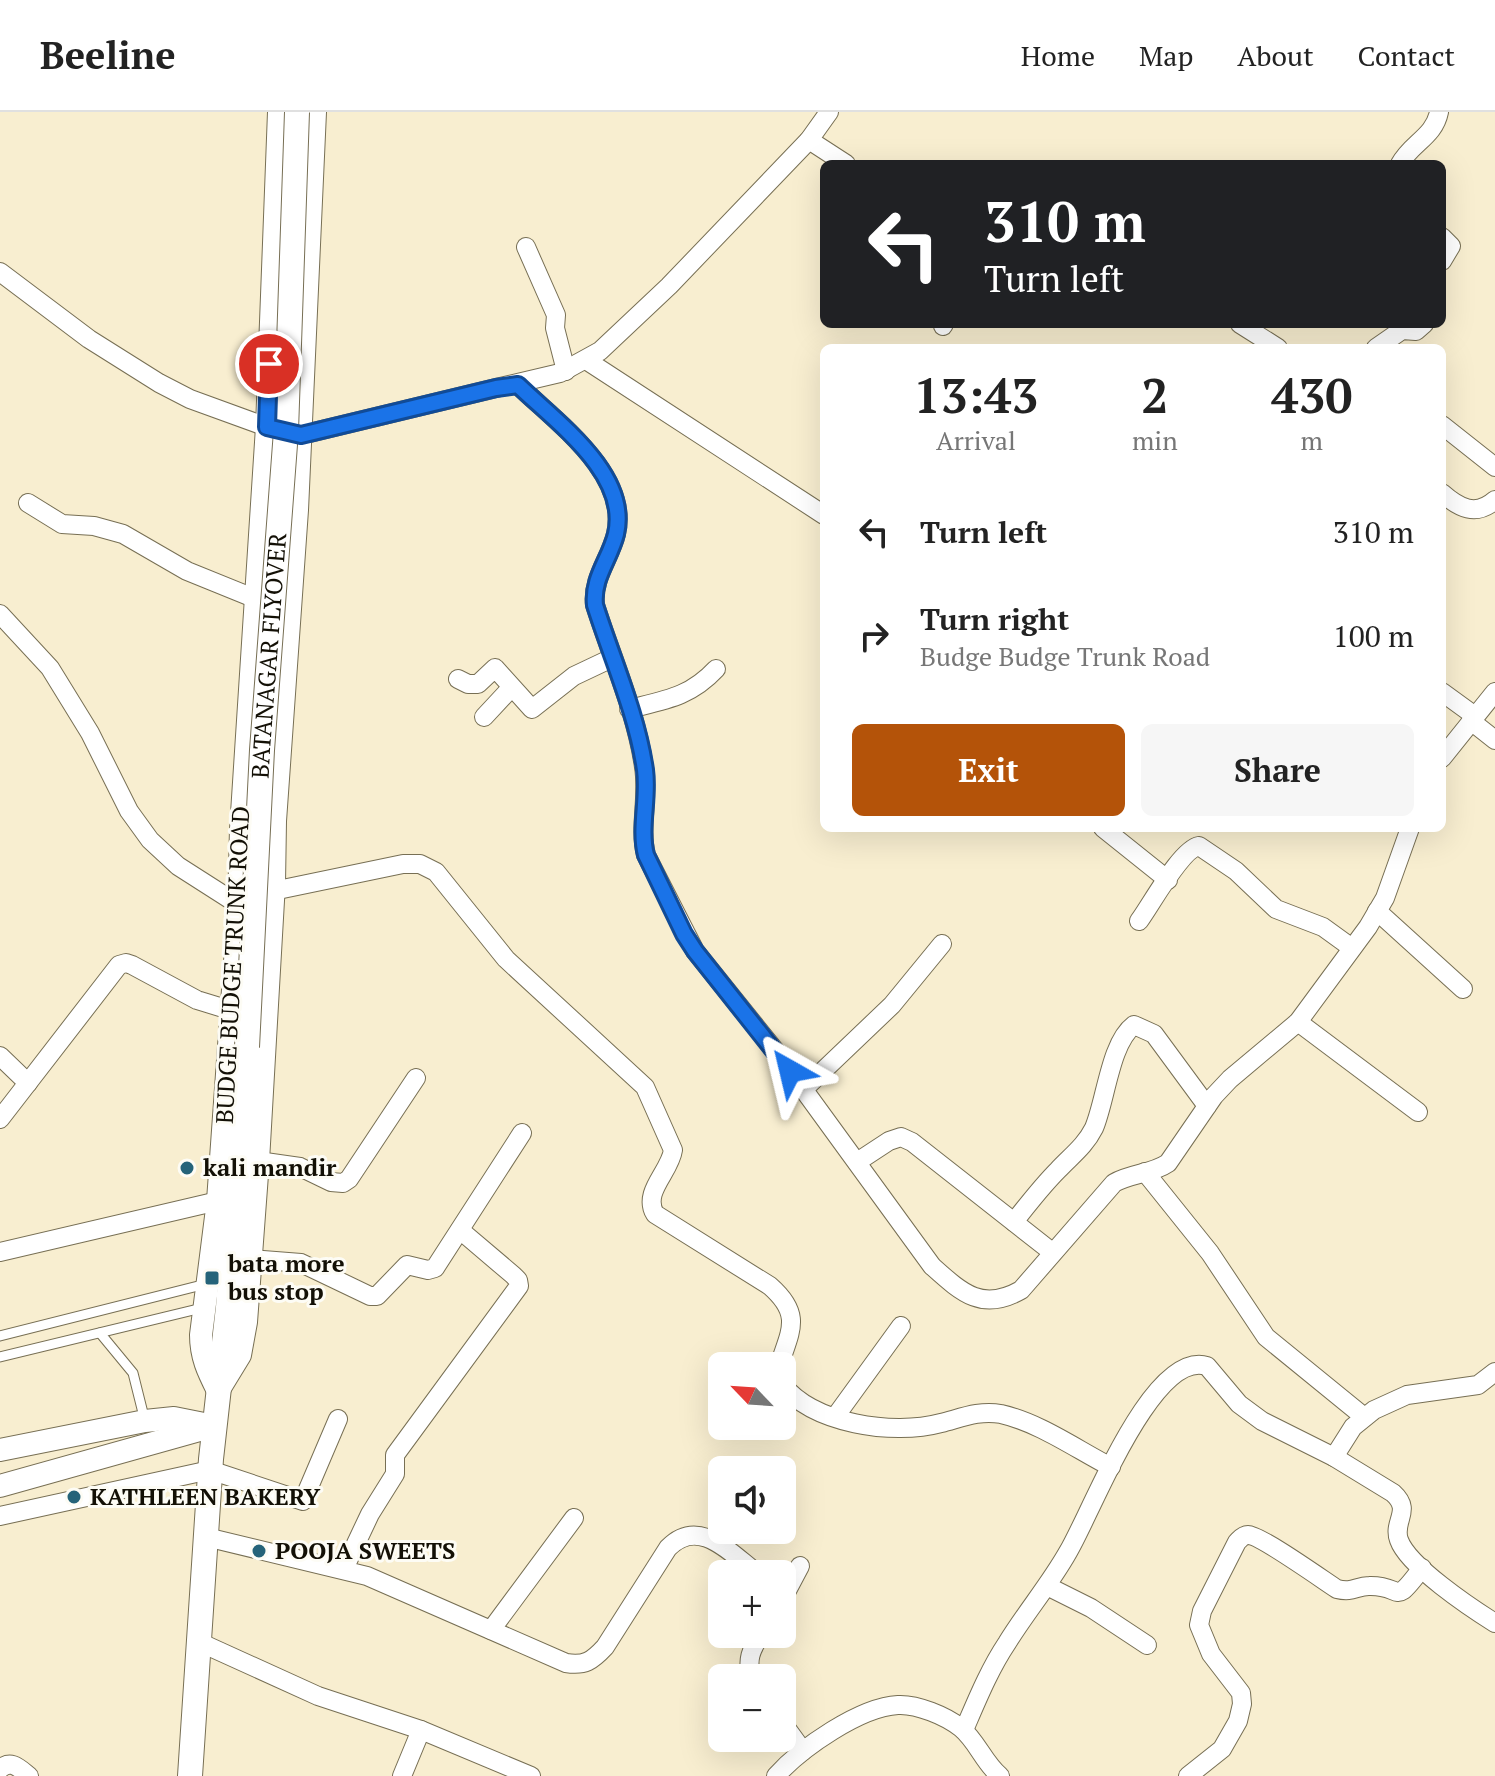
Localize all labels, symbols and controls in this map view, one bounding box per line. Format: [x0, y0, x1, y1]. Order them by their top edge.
text: Beeline [40, 30, 176, 80]
text: Home [1021, 37, 1095, 74]
text: Map [1139, 37, 1193, 74]
text: About [1237, 37, 1314, 74]
text: Contact [1358, 37, 1455, 74]
text: 310 m [984, 184, 1146, 258]
icon: left [852, 192, 956, 296]
text: Turn left [984, 255, 1124, 302]
pin [235, 330, 303, 398]
icon: arrive [247, 342, 291, 386]
text: 13:43 [913, 363, 1038, 427]
text: 2 [1141, 363, 1168, 427]
text: 430 [1271, 363, 1353, 427]
text: Arrival [936, 423, 1016, 457]
text: min [1132, 423, 1178, 457]
text: m [1301, 423, 1323, 457]
icon: left [852, 510, 896, 554]
text: Turn left [920, 512, 1047, 552]
text: 310 m [1333, 512, 1414, 552]
street label: BATANAGAR FLYOVER [244, 531, 293, 779]
text: Turn right [920, 599, 1069, 639]
icon: right [852, 614, 896, 658]
text: 100 m [1333, 616, 1414, 656]
text: Budge Budge Trunk Road [920, 639, 1210, 673]
button: Exit [852, 724, 1125, 816]
button: Share [1141, 724, 1414, 816]
street label: BUDGE BUDGE TRUNK ROAD [208, 805, 256, 1125]
position arrow [748, 1029, 832, 1113]
place label: kali mandir [203, 1151, 337, 1183]
marker: kali mandir [178, 1159, 196, 1177]
place label: bata more bus stop [227, 1247, 345, 1307]
marker: bata more bus stop [203, 1269, 221, 1287]
north arrow [708, 1352, 796, 1440]
map controls [708, 1352, 796, 1752]
button: sound [708, 1456, 796, 1544]
place label: KATHLEEN BAKERY [90, 1480, 321, 1512]
marker: KATHLEEN BAKERY [65, 1488, 83, 1506]
place label: POOJA SWEETS [275, 1534, 455, 1566]
marker: POOJA SWEETS [250, 1542, 268, 1560]
button: + [708, 1560, 796, 1648]
button: − [708, 1664, 796, 1752]

